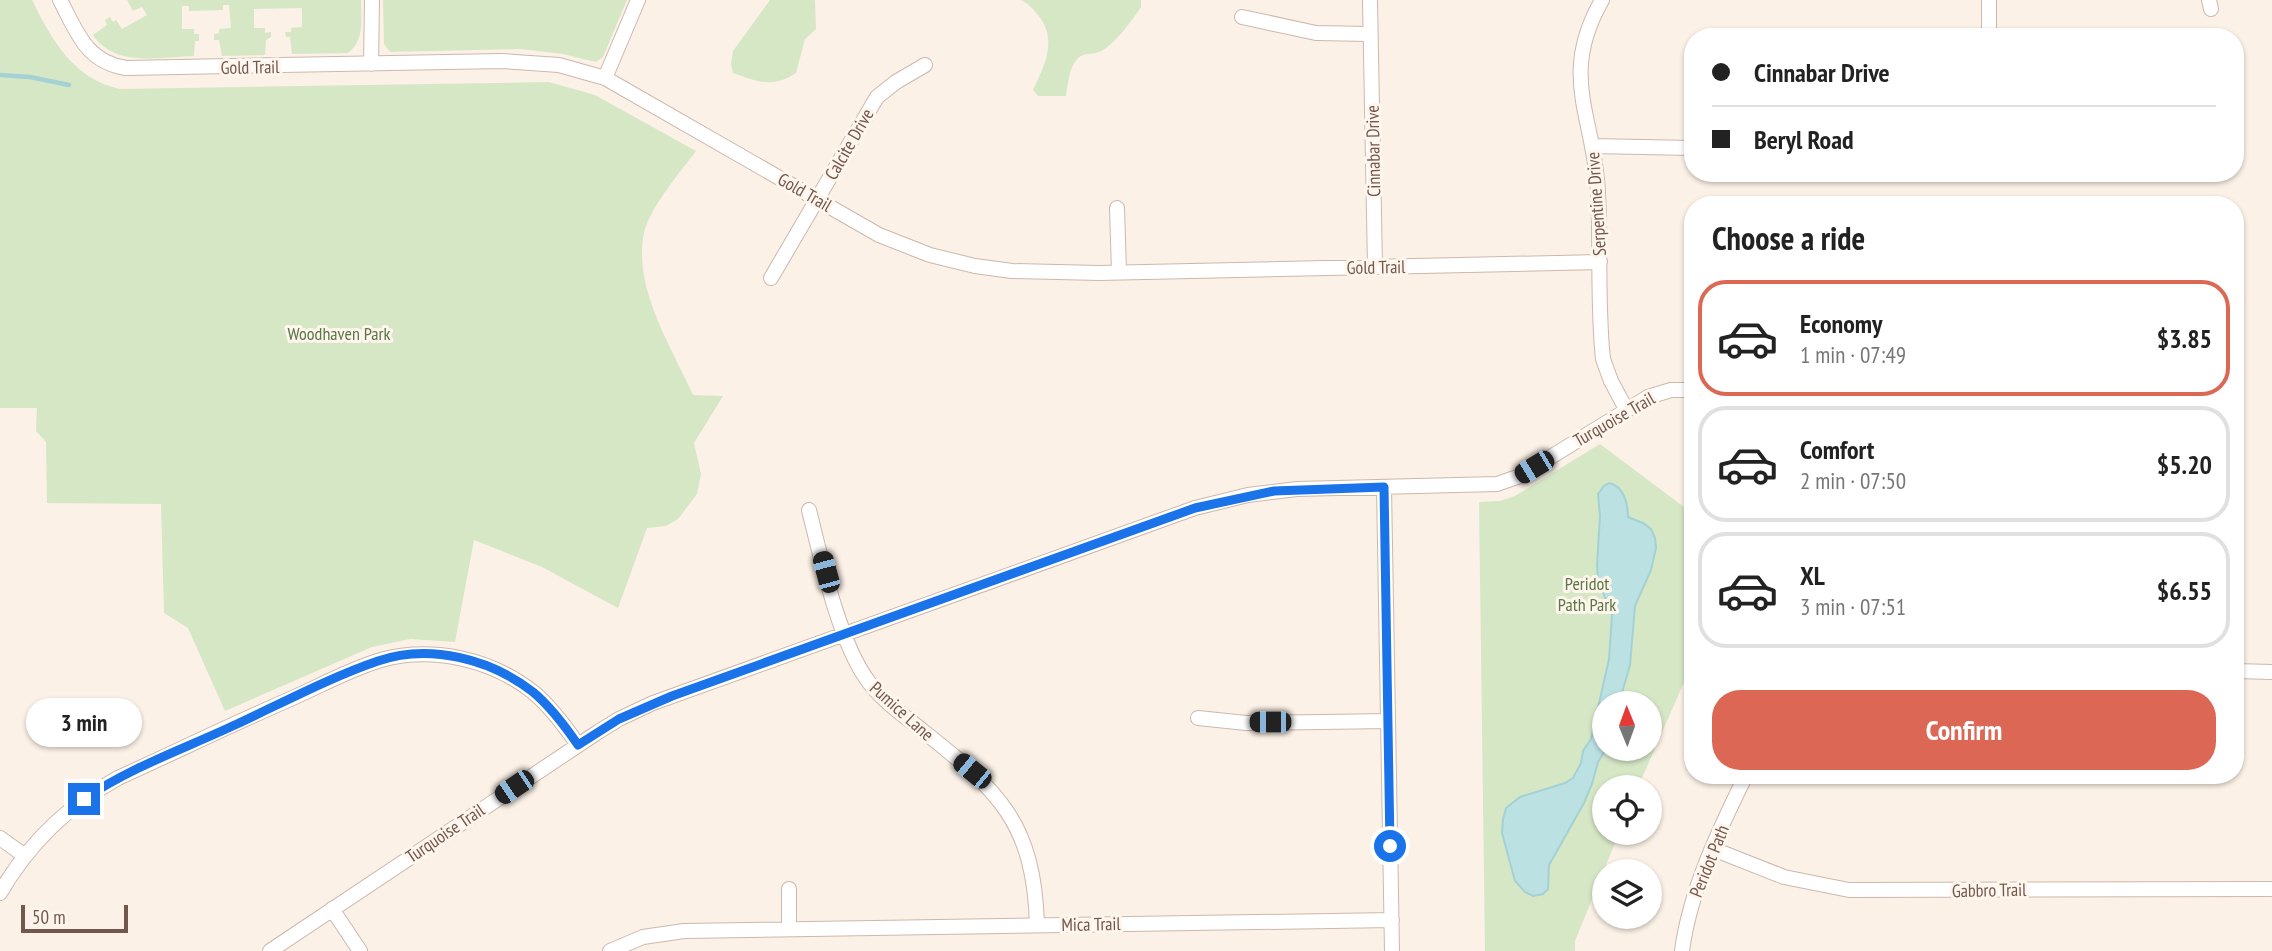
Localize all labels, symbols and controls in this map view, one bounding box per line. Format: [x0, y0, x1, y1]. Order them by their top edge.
street label: Gold Trail [220, 55, 280, 79]
text: Cinnabar Drive [1754, 56, 1890, 89]
street label: Calcite Drive [819, 104, 879, 184]
street label: Cinnabar Drive [1361, 105, 1385, 197]
text: Beryl Road [1754, 123, 1853, 156]
street label: Serpentine Drive [1581, 151, 1611, 257]
street label: Gold Trail [774, 167, 837, 217]
text: Choose a ride [1712, 217, 1865, 259]
street label: Gold Trail [1346, 255, 1406, 279]
icon: car [1716, 307, 1779, 370]
text: Economy [1800, 307, 1882, 340]
park label: Woodhaven Park [288, 322, 390, 345]
text: $3.85 [2157, 322, 2212, 355]
text: 1 min · 07:49 [1800, 340, 1906, 369]
street label: Turquoise Trail [1569, 386, 1659, 451]
icon: car [1716, 433, 1779, 496]
text: Comfort [1800, 433, 1874, 466]
car [1511, 447, 1558, 487]
text: $5.20 [2157, 448, 2212, 481]
text: 2 min · 07:50 [1800, 466, 1906, 495]
car [811, 549, 842, 595]
icon: car [1716, 559, 1779, 622]
text: XL [1800, 559, 1825, 592]
park label: Peridot Path Park [1558, 572, 1616, 616]
text: $6.55 [2157, 574, 2212, 607]
text: 3 min · 07:51 [1800, 592, 1906, 621]
street label: Pumice Lane [865, 676, 939, 746]
button: Confirm [1712, 690, 2216, 770]
north arrow [1592, 691, 1662, 761]
map controls [1592, 691, 1662, 929]
callout: 3 min [26, 698, 142, 746]
text: 3 min [61, 708, 107, 737]
car [1250, 712, 1292, 733]
car [950, 750, 995, 792]
car [491, 767, 538, 807]
button: locate [1592, 775, 1662, 845]
route end [68, 783, 100, 815]
street label: Turquoise Trail [401, 798, 489, 868]
street label: Peridot Path [1684, 822, 1734, 900]
route start [1374, 830, 1406, 862]
button: layers [1592, 859, 1662, 929]
street label: Gabbro Trail [1952, 878, 2027, 902]
scale bar [21, 902, 128, 934]
text: 50 m [32, 905, 66, 929]
street label: Mica Trail [1061, 912, 1122, 936]

